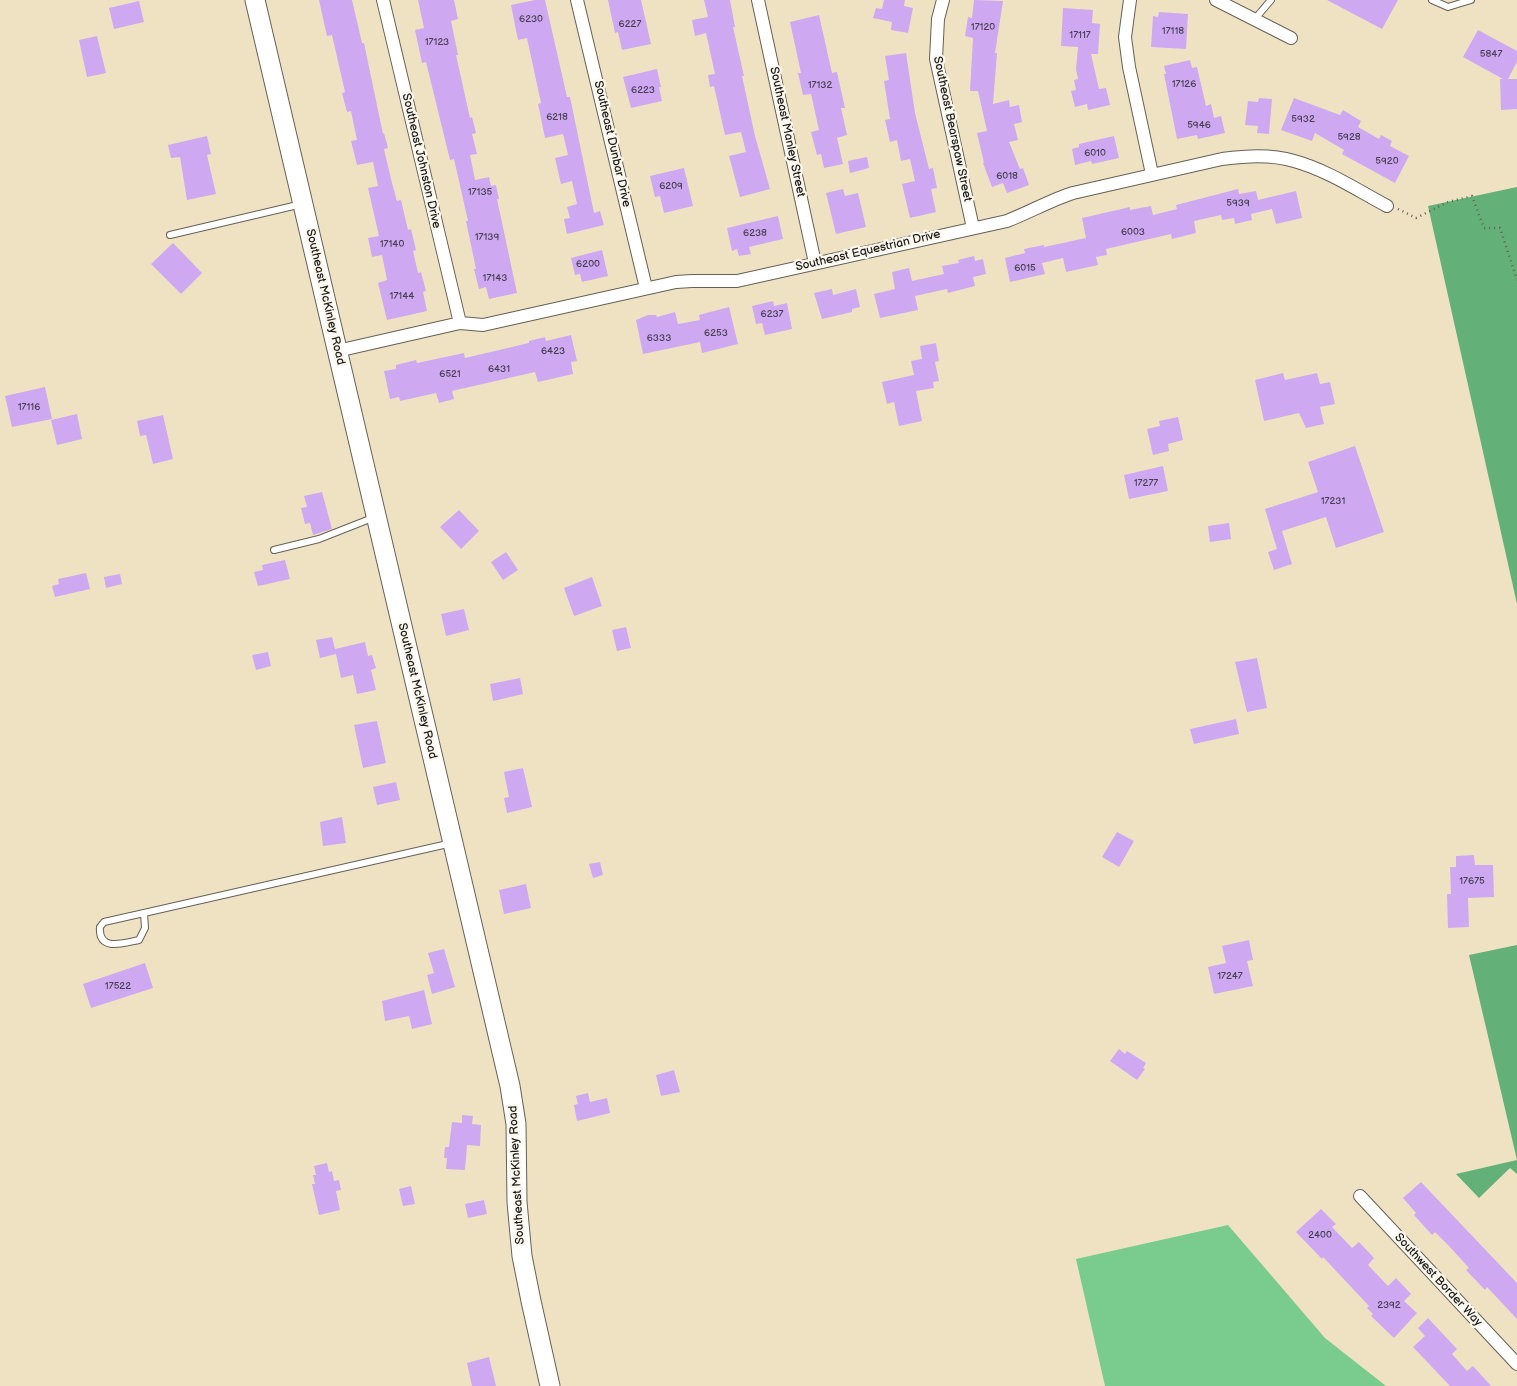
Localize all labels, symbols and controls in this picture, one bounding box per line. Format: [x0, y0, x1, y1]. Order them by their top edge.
house number: 6230 [519, 13, 543, 25]
house number: 6227 [619, 18, 641, 30]
house number: 17120 [971, 21, 995, 33]
house number: 17118 [1162, 25, 1184, 37]
house number: 17117 [1069, 29, 1091, 41]
house number: 17123 [425, 36, 449, 48]
house number: 5847 [1480, 48, 1502, 60]
street label: Southeast Bearspaw Street [930, 55, 974, 203]
street label: Southeast Manley Street [766, 66, 808, 198]
house number: 17126 [1172, 78, 1196, 90]
street label: Southeast Dunbar Drive [590, 79, 634, 209]
house number: 17132 [808, 79, 832, 91]
house number: 6223 [631, 84, 655, 96]
street label: Southeast Johnston Drive [398, 92, 444, 230]
house number: 6218 [546, 111, 568, 123]
house number: 5932 [1291, 113, 1315, 125]
house number: 5946 [1187, 119, 1211, 131]
house number: 5928 [1337, 131, 1361, 143]
house number: 6010 [1084, 147, 1106, 159]
house number: 5920 [1375, 155, 1399, 167]
house number: 6018 [996, 170, 1018, 182]
house number: 6209 [659, 180, 683, 192]
house number: 17135 [468, 186, 492, 198]
house number: 5939 [1226, 197, 1250, 209]
house number: 6003 [1121, 226, 1145, 238]
house number: 6238 [743, 227, 767, 239]
street label: Southeast Equestrian Drive [794, 227, 942, 275]
street label: Southeast McKinley Road [302, 228, 348, 366]
house number: 17139 [475, 231, 499, 243]
house number: 17140 [380, 238, 404, 250]
house number: 6200 [576, 258, 600, 270]
house number: 6015 [1014, 262, 1036, 274]
house number: 17143 [483, 272, 507, 284]
house number: 17144 [390, 290, 414, 302]
house number: 6237 [761, 308, 783, 320]
house number: 6253 [704, 327, 728, 339]
house number: 6333 [647, 332, 671, 344]
house number: 6423 [541, 345, 565, 357]
house number: 6431 [488, 363, 510, 375]
house number: 6521 [439, 368, 461, 380]
house number: 17116 [18, 401, 40, 413]
house number: 17277 [1134, 477, 1158, 489]
house number: 17231 [1321, 495, 1345, 507]
street label: Southeast McKinley Road [394, 622, 440, 760]
house number: 17675 [1459, 875, 1485, 887]
house number: 17247 [1217, 970, 1243, 982]
house number: 17522 [105, 980, 131, 992]
street label: Southeast McKinley Road [506, 1105, 528, 1245]
house number: 2400 [1308, 1229, 1332, 1241]
street label: Southwest Border Way [1391, 1230, 1485, 1330]
house number: 2392 [1377, 1299, 1401, 1311]

